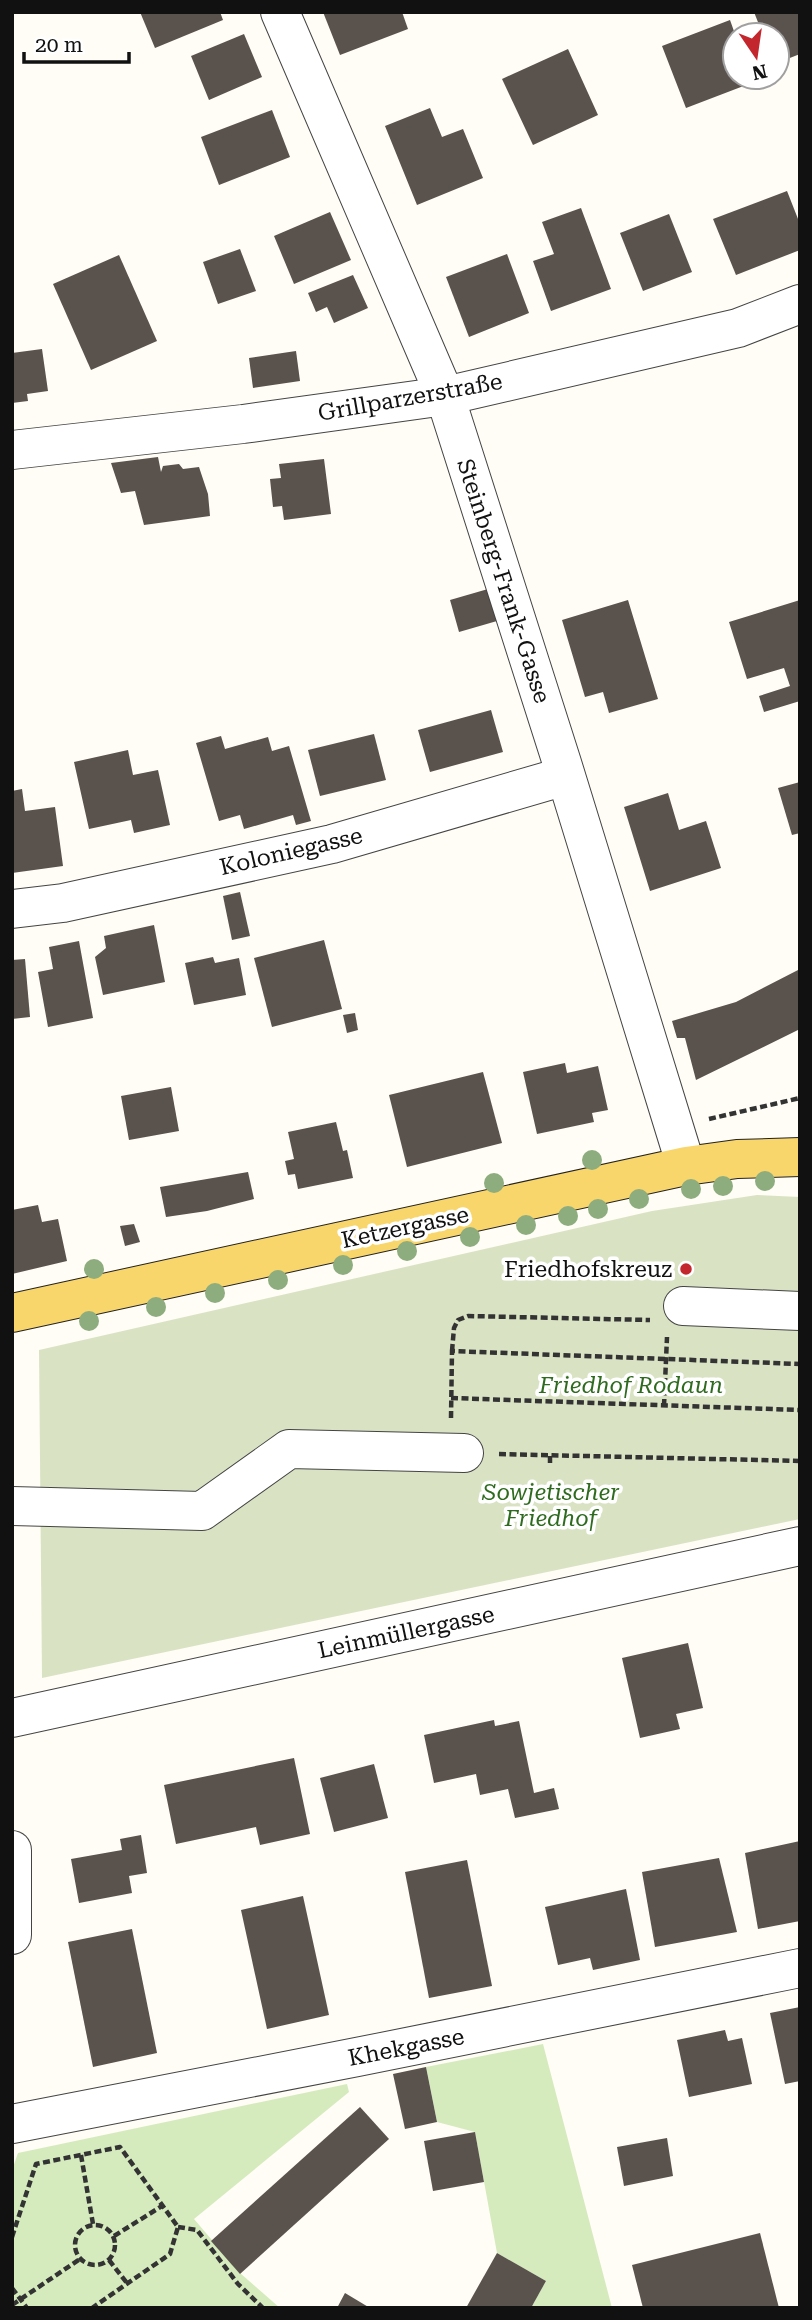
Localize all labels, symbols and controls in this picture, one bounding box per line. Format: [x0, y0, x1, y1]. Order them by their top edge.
scale bar [24, 21, 130, 65]
north arrow [721, 21, 791, 91]
text: 20 m [35, 33, 83, 57]
text: N [750, 59, 769, 85]
street label: Grillparzerstraße [316, 368, 504, 427]
street label: Steinberg-Frank-Gasse [451, 456, 556, 707]
street label: Koloniegasse [217, 822, 365, 881]
street label: Ketzergasse [339, 1201, 471, 1254]
place label: Friedhofskreuz [504, 1256, 672, 1283]
marker: Friedhofskreuz [678, 1261, 694, 1277]
park label: Friedhof Rodaun [538, 1372, 723, 1399]
park label: Sowjetischer Friedhof [481, 1479, 620, 1532]
street label: Leinmüllergasse [315, 1601, 497, 1664]
street label: Khekgasse [346, 2023, 466, 2072]

